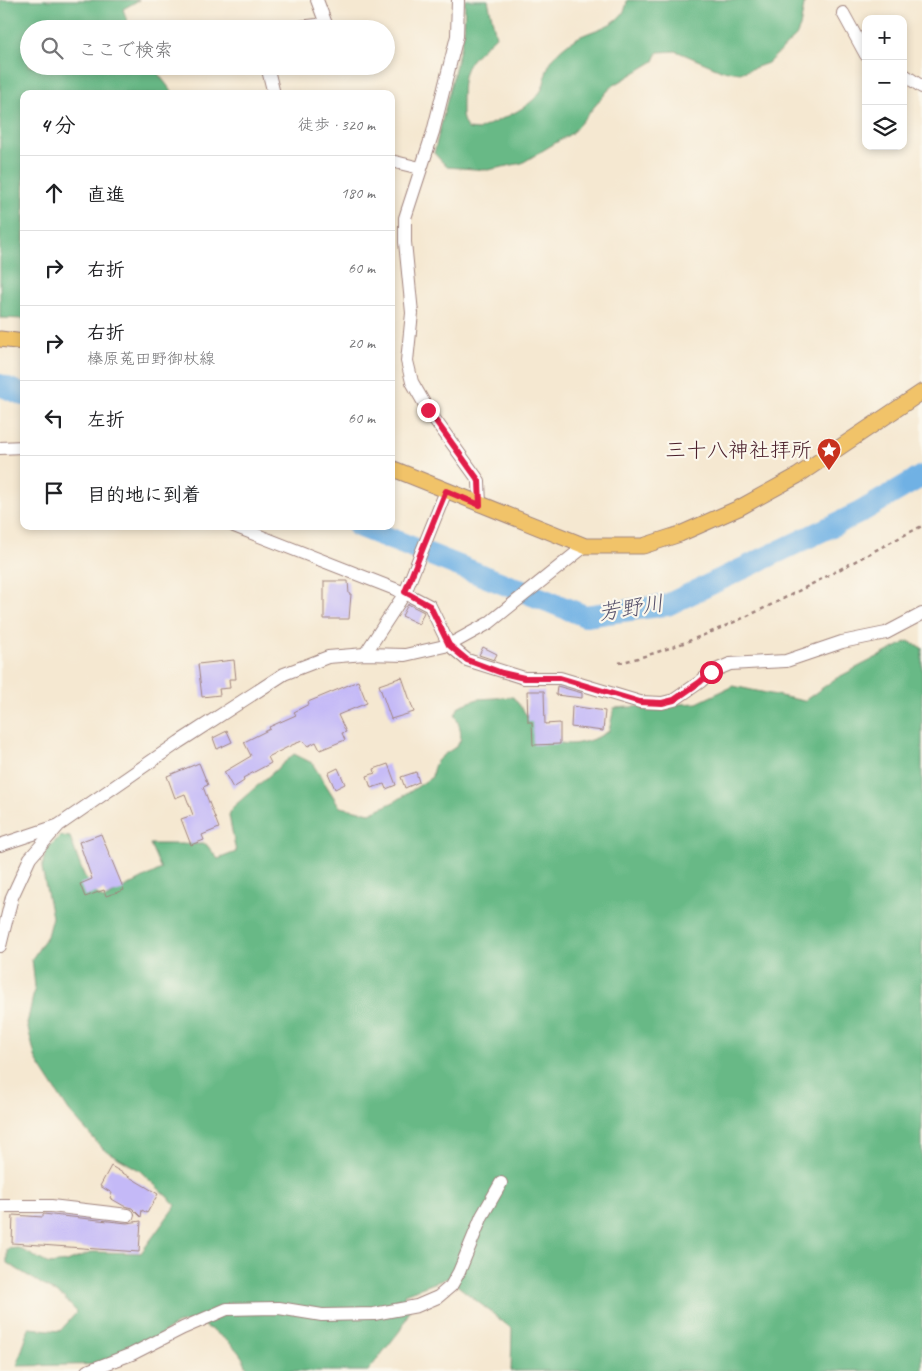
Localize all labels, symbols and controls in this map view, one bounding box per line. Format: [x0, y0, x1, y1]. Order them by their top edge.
map controls [862, 15, 907, 150]
button: + [862, 15, 907, 60]
search box [20, 20, 395, 75]
icon: search [38, 34, 66, 62]
text: ここで検索 [78, 38, 173, 62]
button: − [862, 60, 907, 105]
button: layers [862, 105, 907, 150]
text: 4 分 [40, 112, 76, 138]
text: 徒歩 · 320 m [298, 115, 375, 135]
icon: ahead [40, 179, 68, 207]
text: 直進 [87, 183, 125, 207]
text: 180 m [341, 183, 375, 203]
icon: right [40, 254, 68, 282]
text: 右折 [87, 258, 125, 282]
text: 60 m [348, 258, 375, 278]
text: 右折 [87, 321, 125, 345]
icon: right [40, 329, 68, 357]
text: 20 m [348, 333, 375, 353]
text: 榛原菟田野御杖線 [87, 349, 215, 369]
route end [417, 399, 440, 422]
icon: left [40, 404, 68, 432]
text: 左折 [87, 408, 125, 432]
text: 60 m [348, 408, 375, 428]
place label: 三十八神社拝所 [665, 437, 812, 463]
place icon: 三十八神社拝所 [816, 437, 842, 471]
icon: arrive [40, 479, 68, 507]
text: 目的地に到着 [87, 483, 201, 507]
water label: 芳野川 [596, 589, 666, 627]
route start [700, 661, 723, 684]

